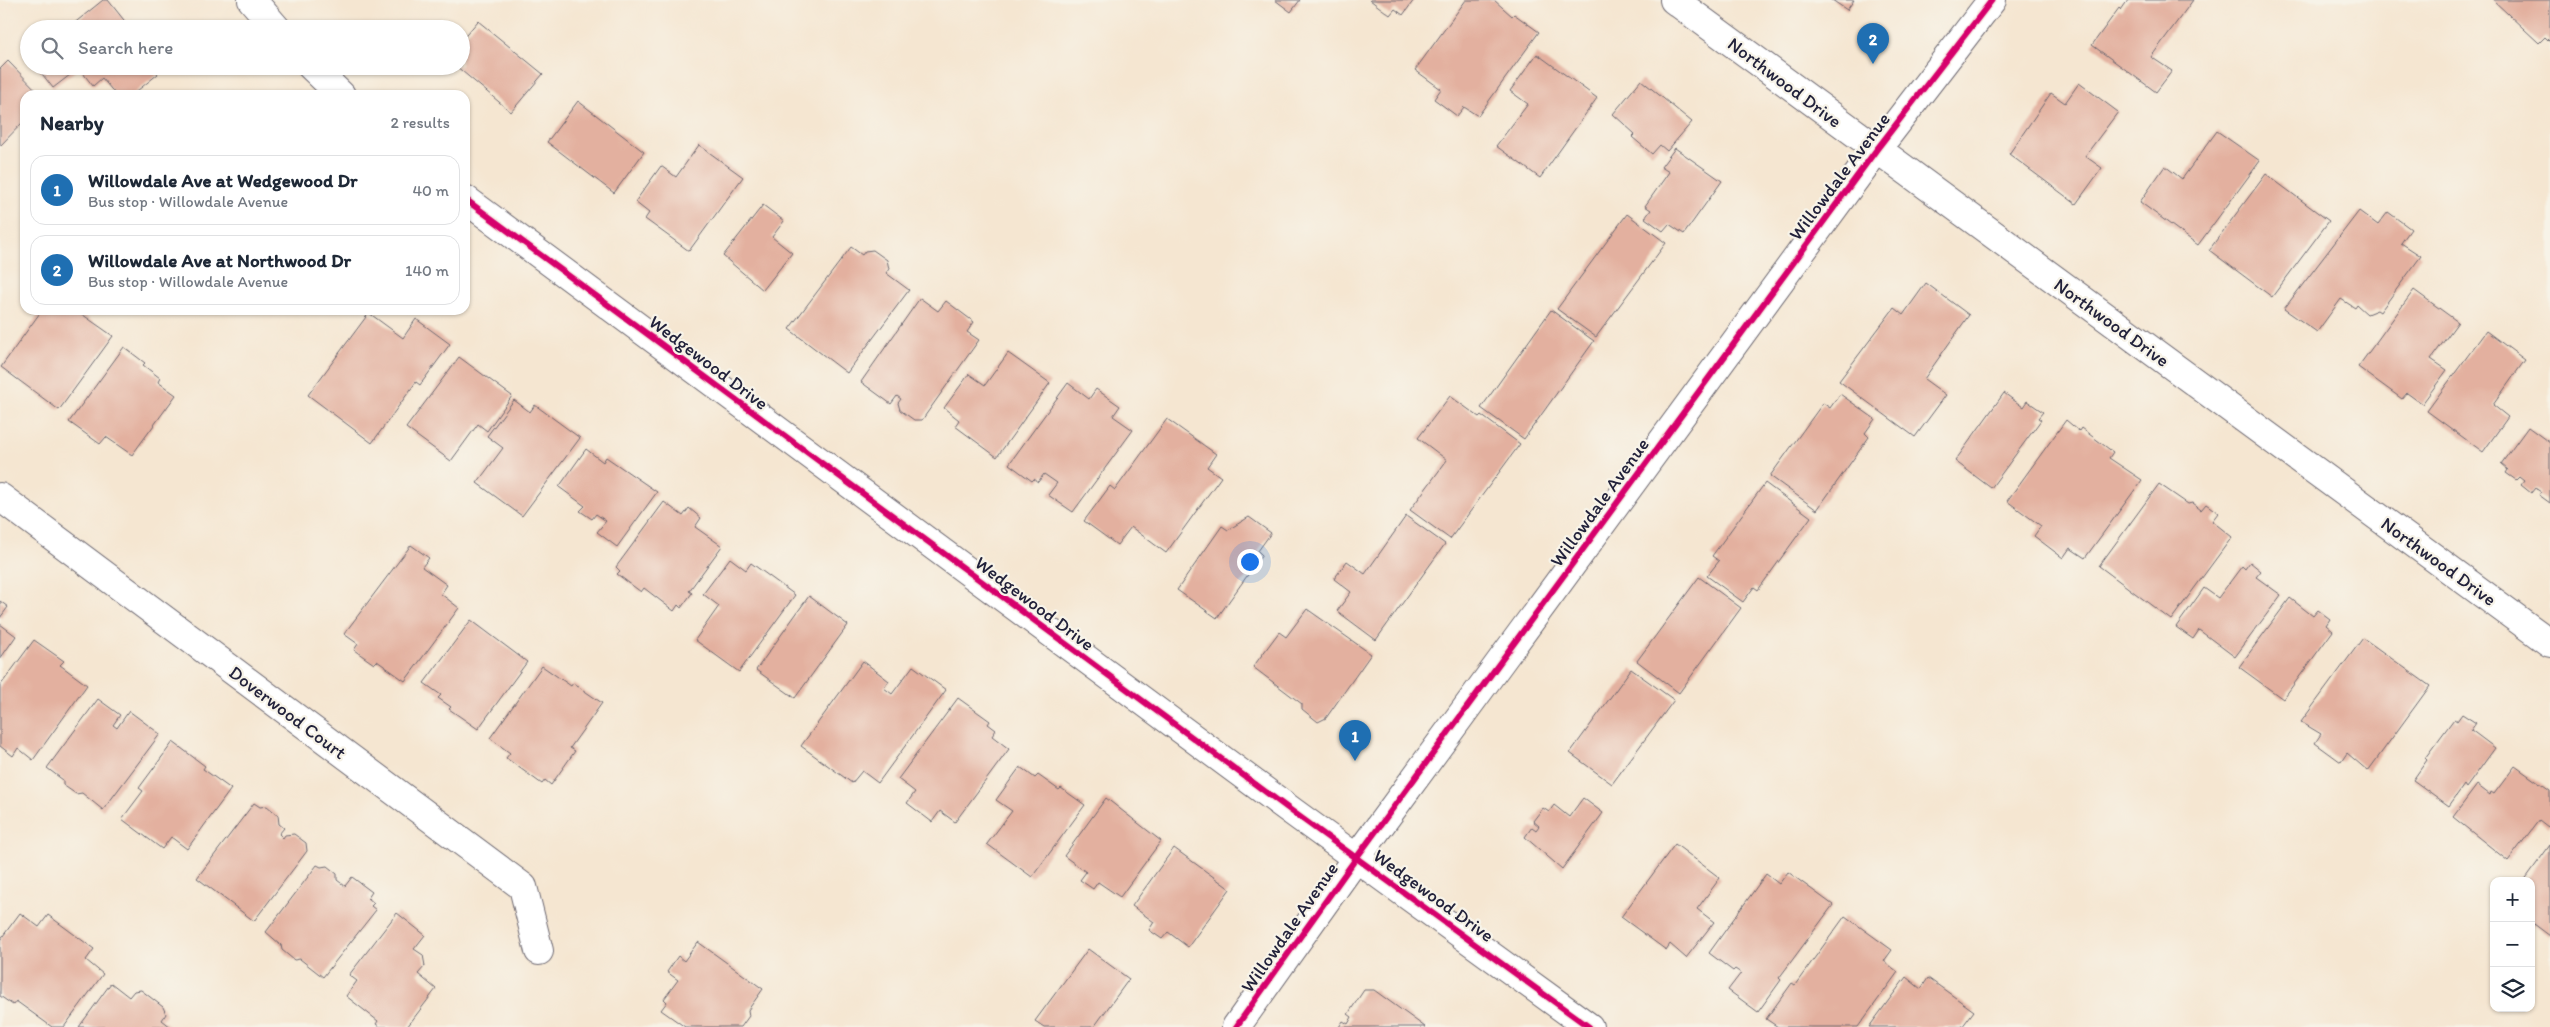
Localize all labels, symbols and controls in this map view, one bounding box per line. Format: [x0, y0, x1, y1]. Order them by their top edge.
search box [20, 20, 470, 75]
pin: 2 [1857, 23, 1889, 64]
street label: Northwood Drive [1723, 32, 1846, 133]
icon: search [38, 34, 66, 62]
text: Search here [78, 36, 173, 59]
street label: Willowdale Avenue [1784, 108, 1895, 245]
text: Nearby [40, 110, 104, 135]
text: 2 results [390, 113, 450, 132]
text: Willowdale Ave at Wedgewood Dr [88, 169, 358, 192]
text: 1 [53, 181, 61, 200]
text: 40 m [412, 181, 449, 200]
text: Bus stop · Willowdale Avenue [88, 192, 288, 211]
text: Willowdale Ave at Northwood Dr [88, 249, 351, 272]
text: 2 [53, 261, 61, 280]
text: 140 m [405, 261, 449, 280]
text: Bus stop · Willowdale Avenue [88, 272, 288, 291]
street label: Northwood Drive [2050, 273, 2174, 372]
street label: Wedgewood Drive [644, 310, 773, 415]
street label: Willowdale Avenue [1545, 433, 1654, 571]
street label: Northwood Drive [2377, 512, 2501, 611]
your location [1237, 549, 1263, 575]
street label: Wedgewood Drive [970, 551, 1099, 656]
street label: Doverwood Court [224, 661, 351, 764]
pin: 1 [1339, 720, 1371, 761]
street label: Wedgewood Drive [1369, 844, 1499, 947]
street label: Willowdale Avenue [1236, 858, 1343, 997]
map controls [2490, 877, 2535, 1012]
button: + [2490, 877, 2535, 922]
button: − [2490, 922, 2535, 967]
button: layers [2490, 967, 2535, 1012]

